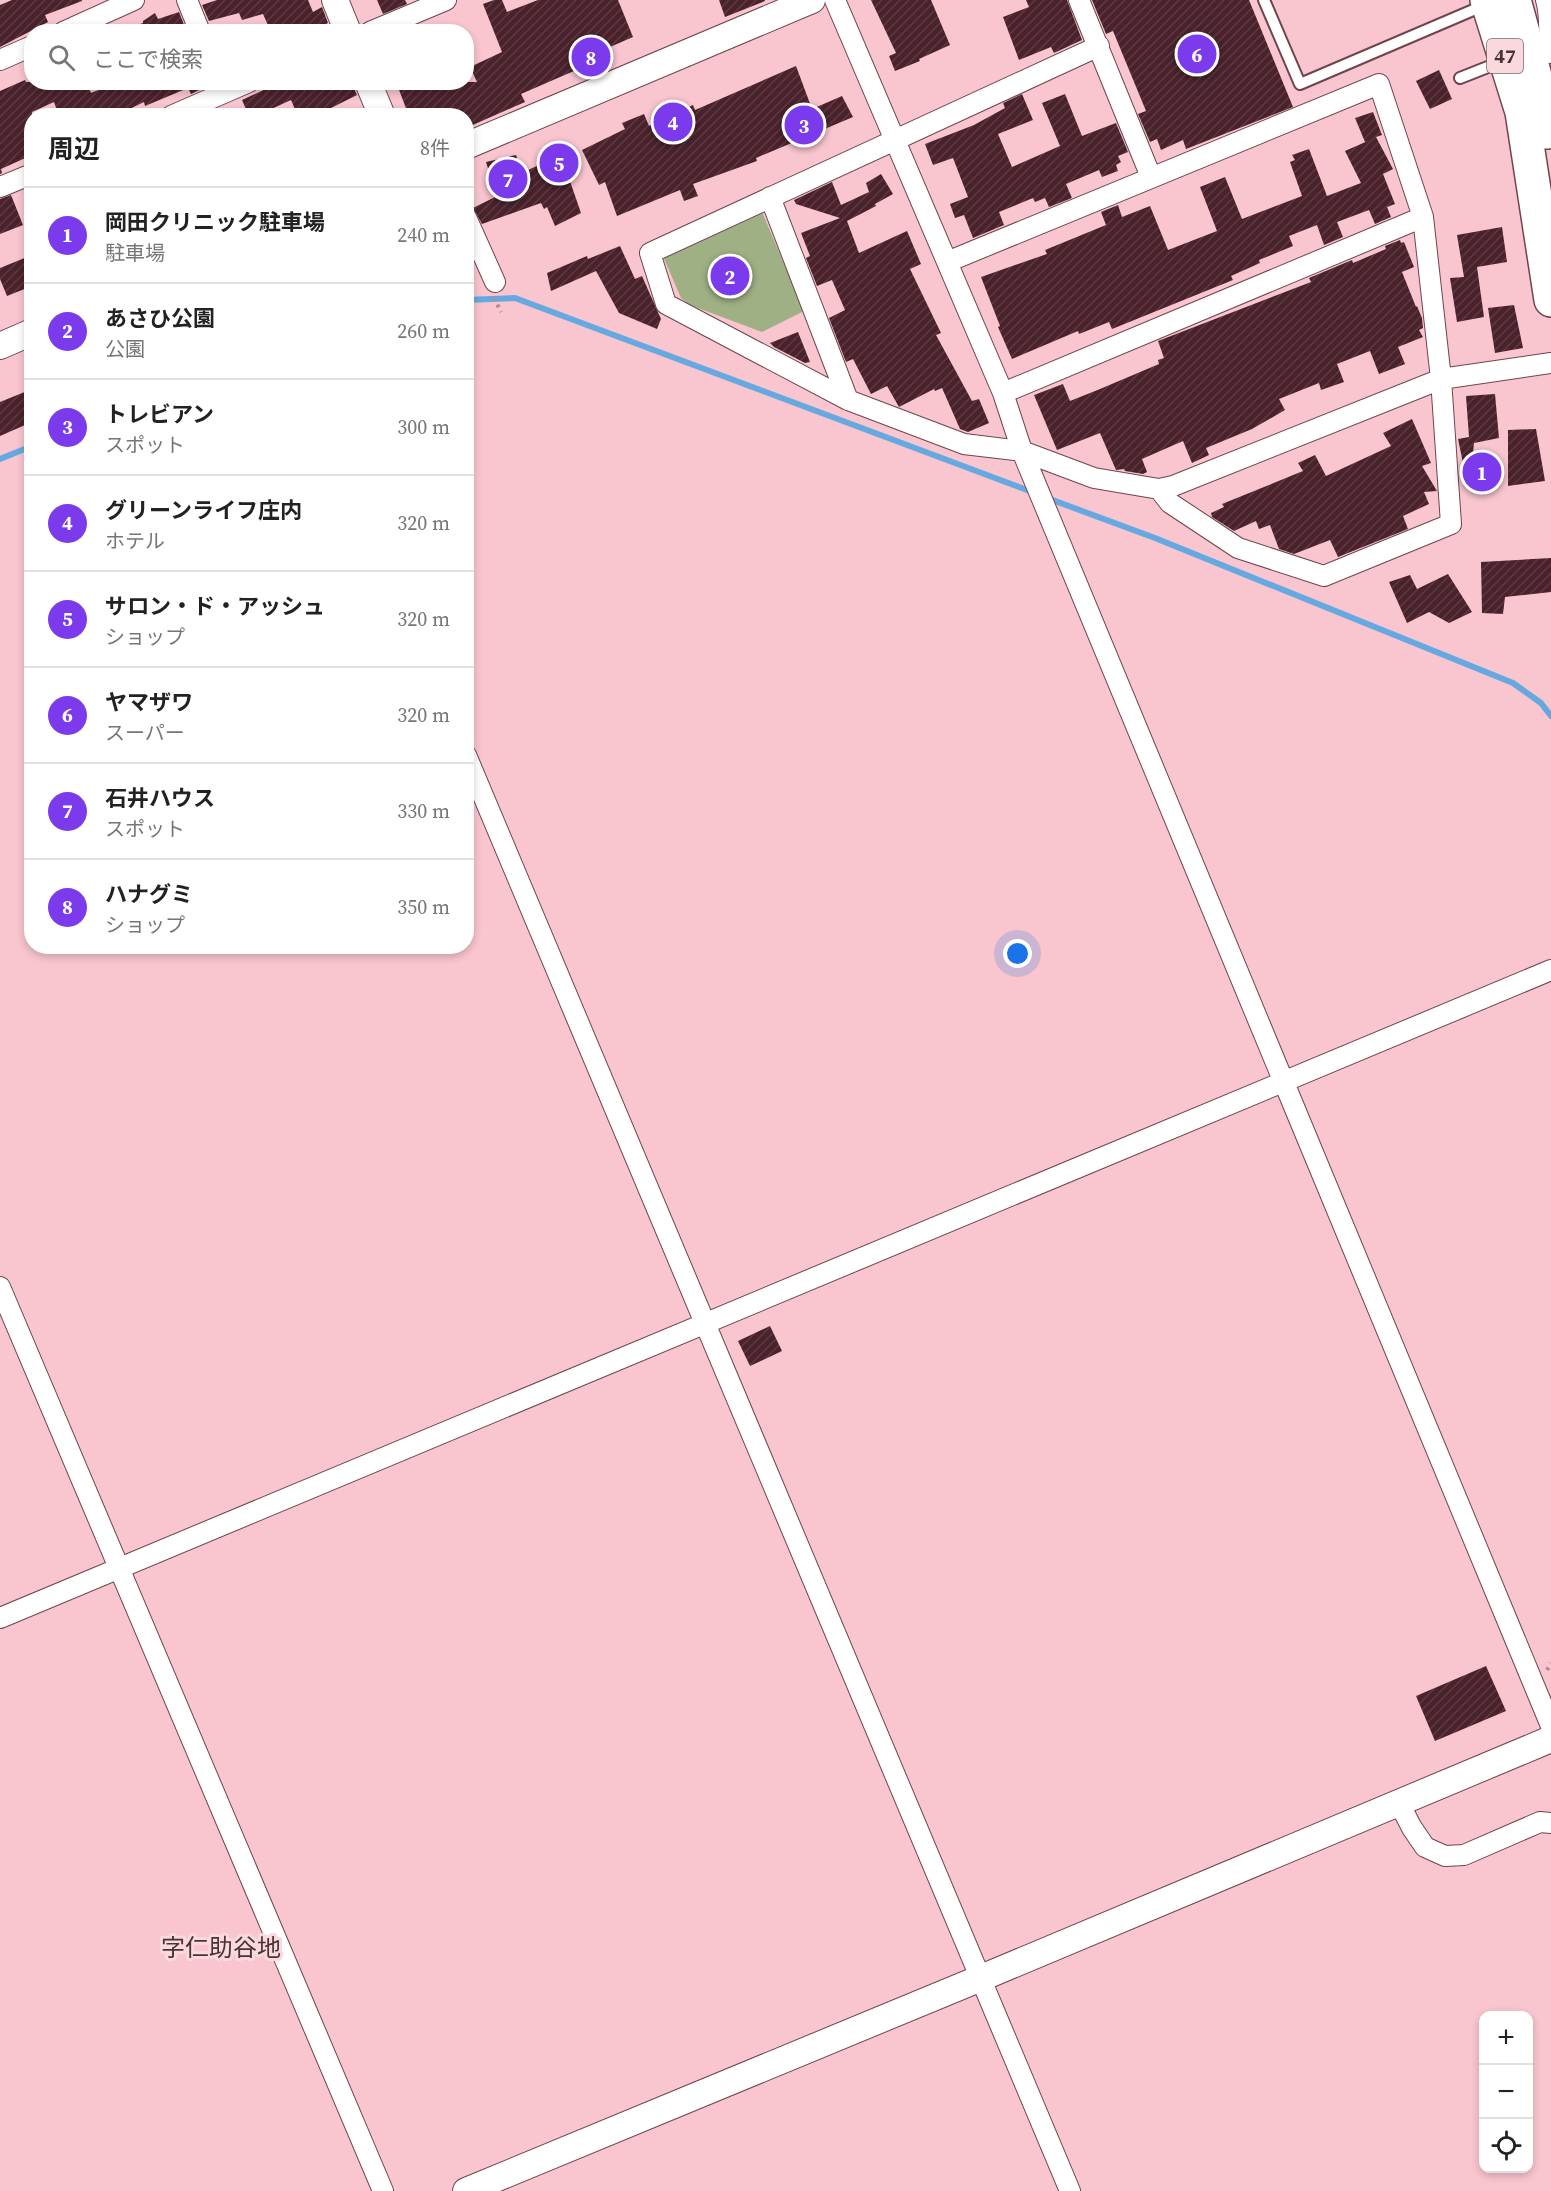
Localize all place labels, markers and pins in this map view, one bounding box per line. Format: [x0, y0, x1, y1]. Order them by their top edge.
pin: 6 [1178, 32, 1216, 76]
pin: 8 [572, 34, 610, 80]
pin: 4 [654, 100, 692, 144]
pin: 3 [784, 102, 824, 148]
pin: 5 [540, 140, 578, 186]
pin: 7 [488, 156, 528, 201]
pin: 2 [710, 254, 750, 298]
pin: 1 [1462, 450, 1502, 494]

